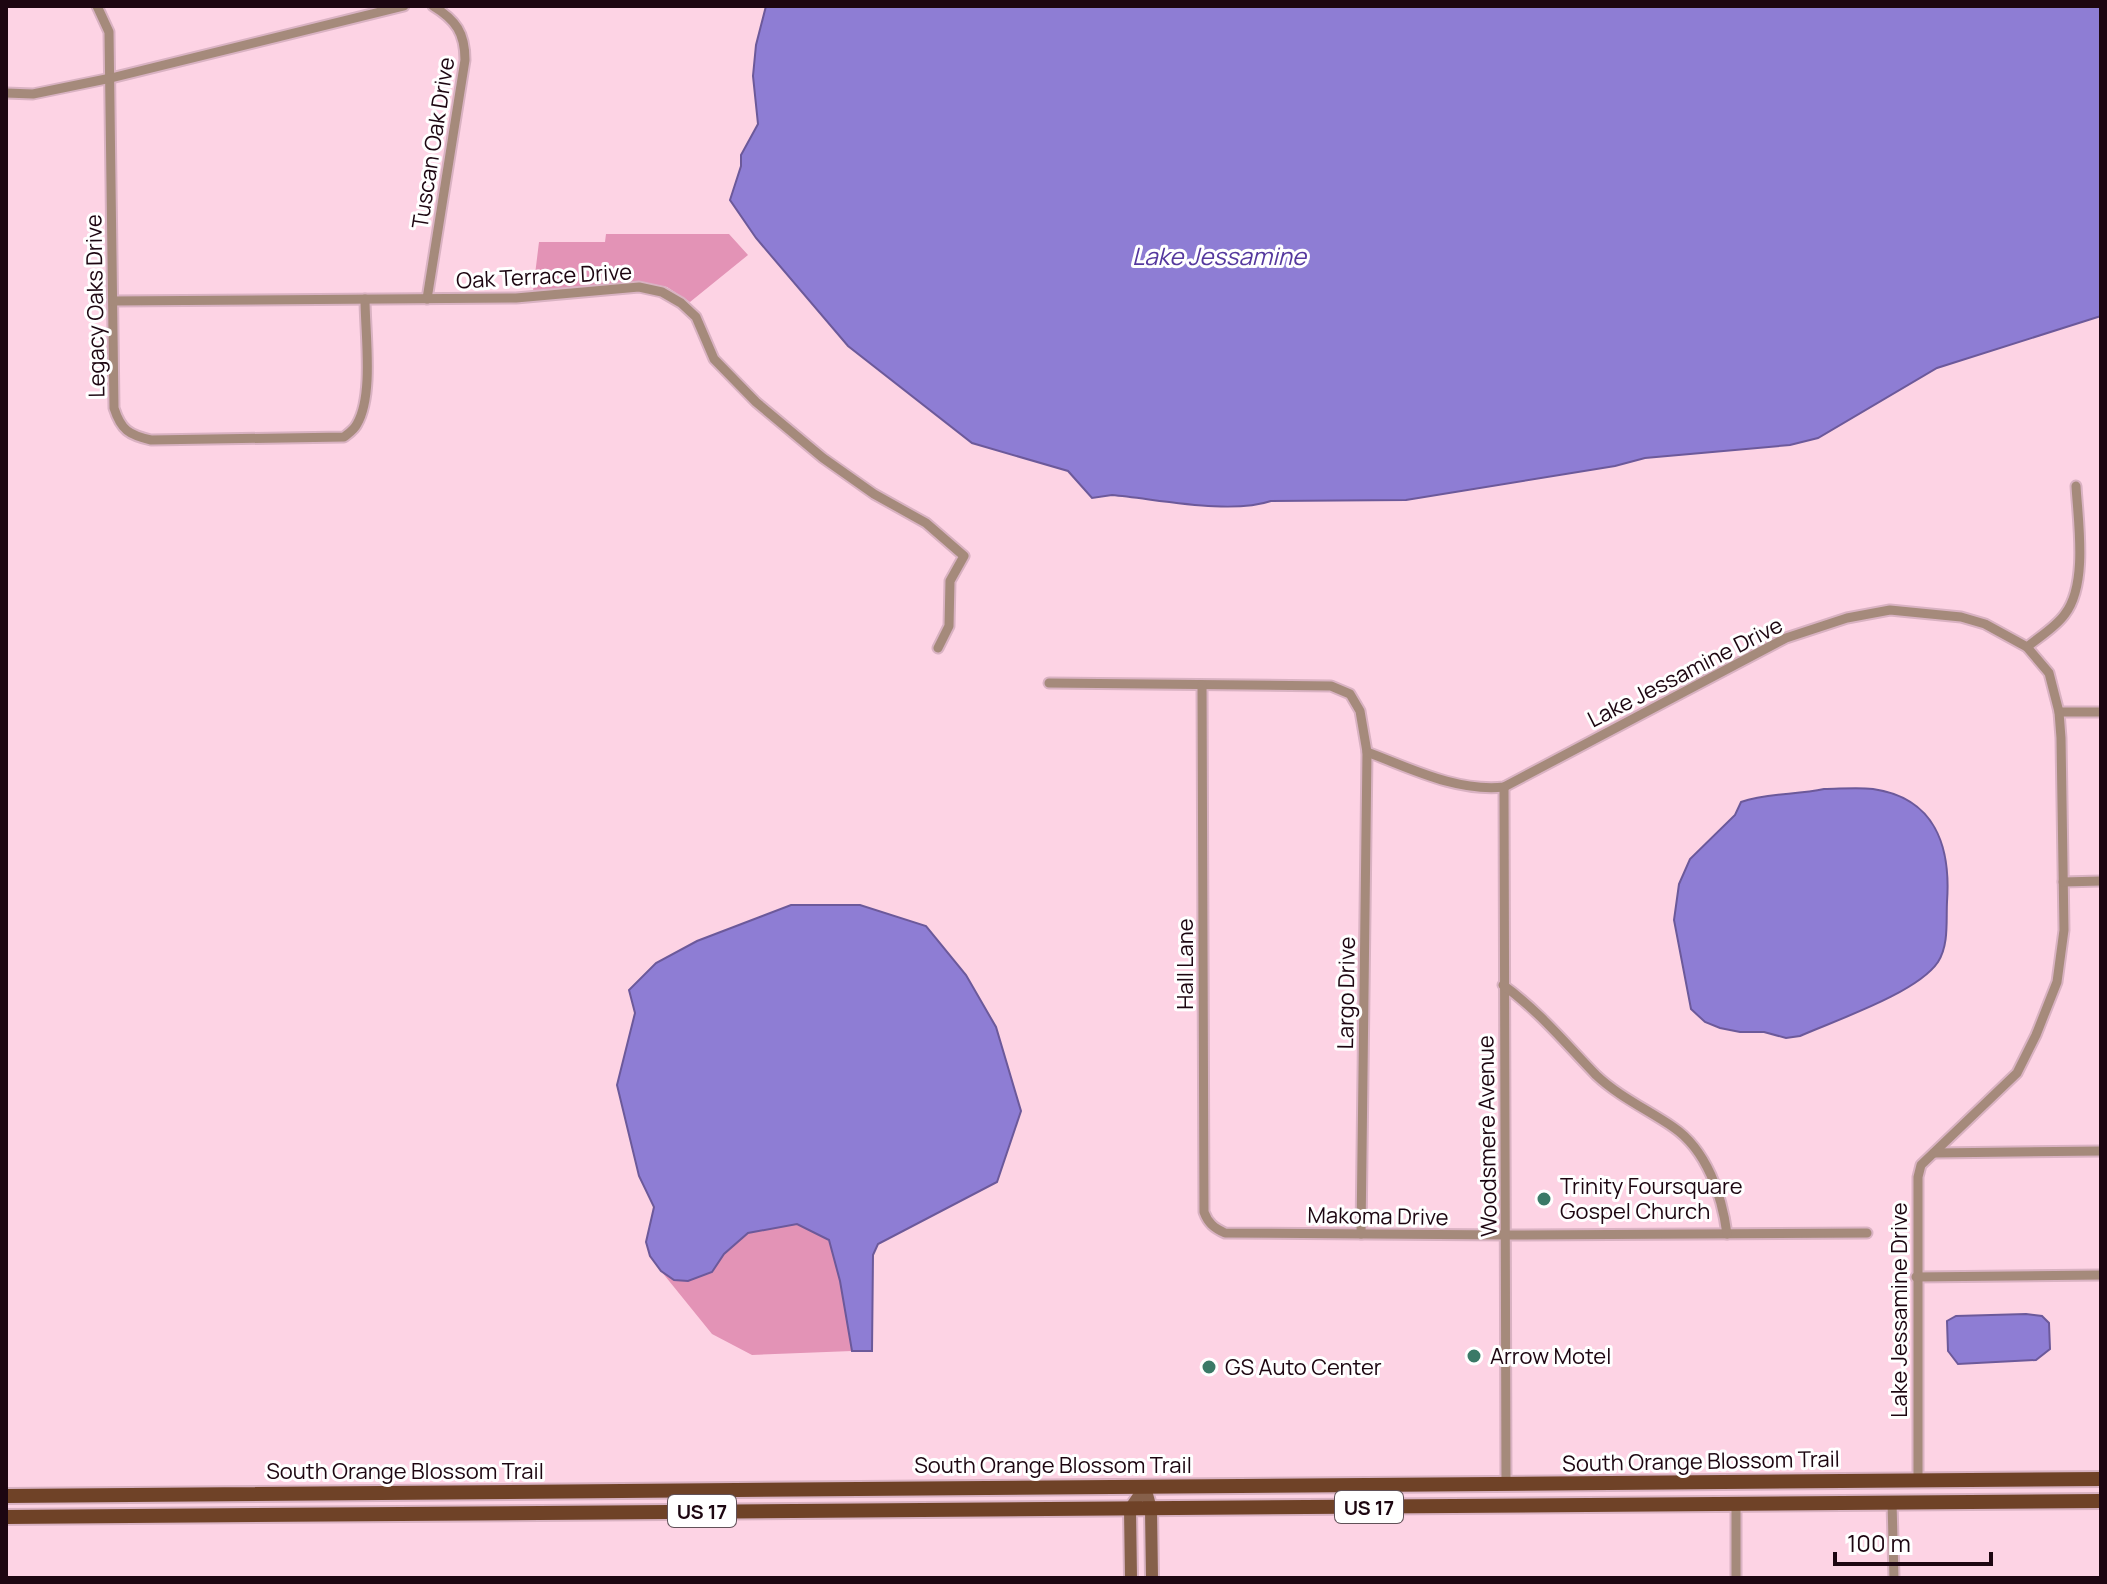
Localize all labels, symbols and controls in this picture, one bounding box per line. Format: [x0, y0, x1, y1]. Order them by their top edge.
street label: Tuscan Oak Drive [405, 55, 461, 231]
street label: Legacy Oaks Drive [78, 214, 112, 398]
water label: Lake Jessamine [1132, 239, 1308, 272]
street label: Oak Terrace Drive [455, 256, 633, 296]
street label: Lake Jessamine Drive [1582, 610, 1788, 734]
street label: Hall Lane [1170, 918, 1200, 1010]
street label: Largo Drive [1330, 936, 1362, 1050]
street label: Woodsmere Avenue [1470, 1035, 1504, 1237]
place label: Trinity Foursquare Gospel Church [1560, 1171, 1743, 1226]
marker: Trinity Foursquare Gospel Church [1535, 1190, 1553, 1208]
street label: Makoma Drive [1307, 1200, 1449, 1232]
street label: Lake Jessamine Drive [1884, 1202, 1914, 1418]
place label: Arrow Motel [1490, 1341, 1611, 1371]
marker: Arrow Motel [1465, 1347, 1483, 1365]
place label: GS Auto Center [1225, 1352, 1382, 1382]
marker: GS Auto Center [1200, 1358, 1218, 1376]
street label: South Orange Blossom Trail [1562, 1444, 1840, 1478]
street label: South Orange Blossom Trail [914, 1450, 1192, 1480]
street label: South Orange Blossom Trail [266, 1456, 544, 1486]
road number: US 17 [1335, 1491, 1403, 1523]
road number: US 17 [668, 1495, 736, 1527]
scale bar [1835, 1516, 1991, 1566]
text: 100 m [1847, 1526, 1911, 1559]

